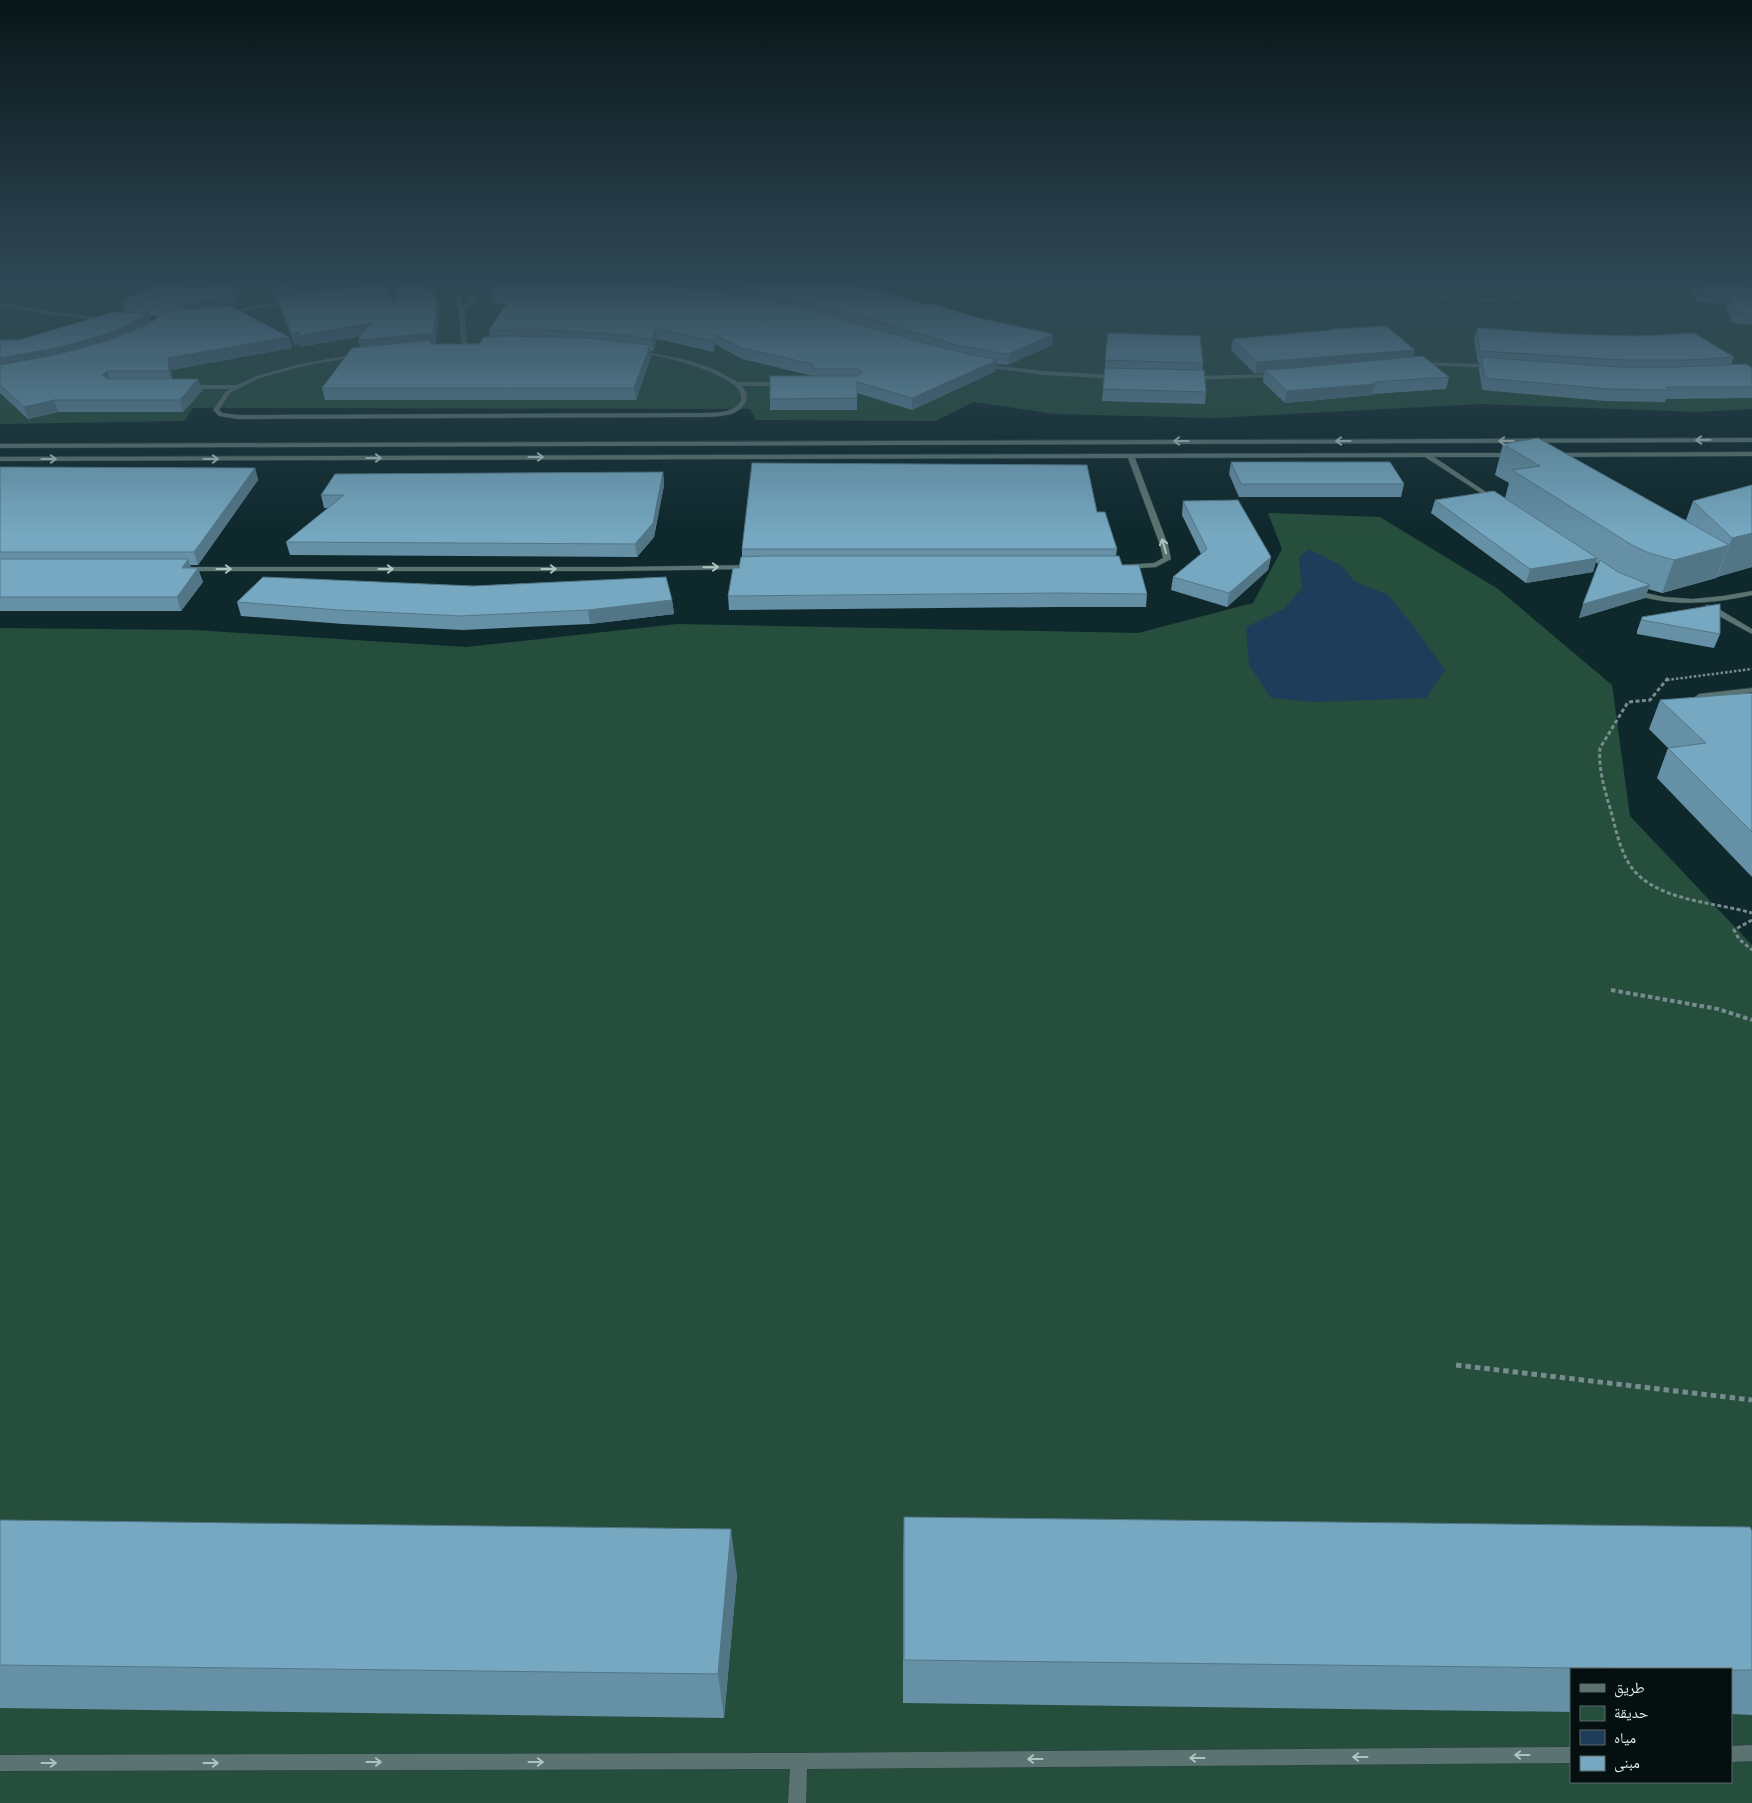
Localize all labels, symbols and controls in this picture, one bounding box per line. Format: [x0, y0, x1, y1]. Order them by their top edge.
one-way arrow [1696, 435, 1712, 445]
one-way arrow [1173, 436, 1190, 446]
one-way arrow [1336, 436, 1352, 446]
one-way arrow [1498, 436, 1514, 446]
one-way arrow [528, 452, 544, 462]
one-way arrow [365, 453, 381, 463]
one-way arrow [40, 454, 56, 464]
one-way arrow [202, 454, 219, 464]
one-way arrow [1158, 539, 1168, 555]
one-way arrow [702, 562, 719, 572]
one-way arrow [215, 564, 231, 574]
one-way arrow [378, 564, 394, 574]
one-way arrow [540, 564, 556, 574]
legend [1570, 1668, 1732, 1783]
text: طريق [1614, 1679, 1645, 1698]
text: حديقة [1614, 1704, 1649, 1722]
text: مياه [1614, 1729, 1636, 1747]
one-way arrow [1514, 1750, 1530, 1760]
one-way arrow [1352, 1752, 1368, 1762]
one-way arrow [1189, 1753, 1206, 1763]
one-way arrow [1027, 1754, 1043, 1764]
text: مبنى [1614, 1754, 1640, 1773]
one-way arrow [365, 1757, 381, 1767]
one-way arrow [528, 1757, 544, 1767]
one-way arrow [40, 1758, 56, 1768]
one-way arrow [202, 1758, 219, 1768]

